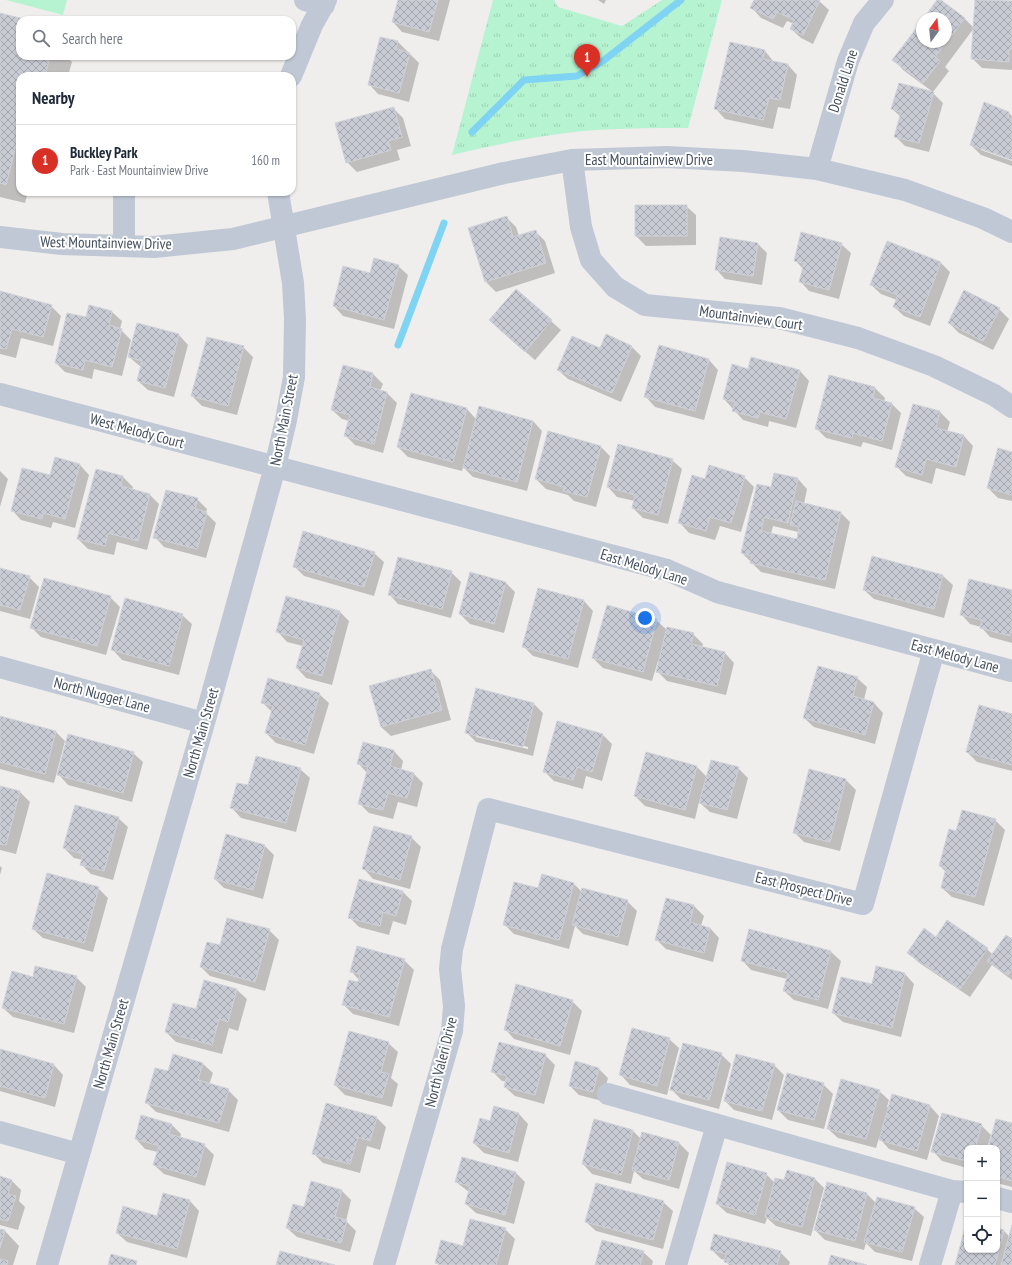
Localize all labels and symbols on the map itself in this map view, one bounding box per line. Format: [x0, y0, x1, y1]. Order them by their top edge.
north arrow [916, 12, 952, 48]
pin: 1 [574, 44, 600, 77]
street label: Donald Lane [823, 47, 862, 115]
street label: East Mountainview Drive [585, 150, 713, 169]
street label: West Mountainview Drive [40, 232, 172, 253]
street label: Mountainview Court [698, 301, 804, 334]
street label: North Main Street [265, 373, 302, 467]
street label: West Melody Court [88, 409, 186, 452]
street label: East Melody Lane [598, 544, 690, 589]
your location [635, 608, 655, 628]
street label: East Melody Lane [909, 635, 1001, 676]
street label: North Nugget Lane [52, 673, 152, 716]
street label: North Main Street [179, 686, 222, 780]
street label: East Prospect Drive [754, 867, 855, 910]
street label: North Main Street [89, 997, 132, 1091]
street label: North Valeri Drive [420, 1015, 461, 1109]

